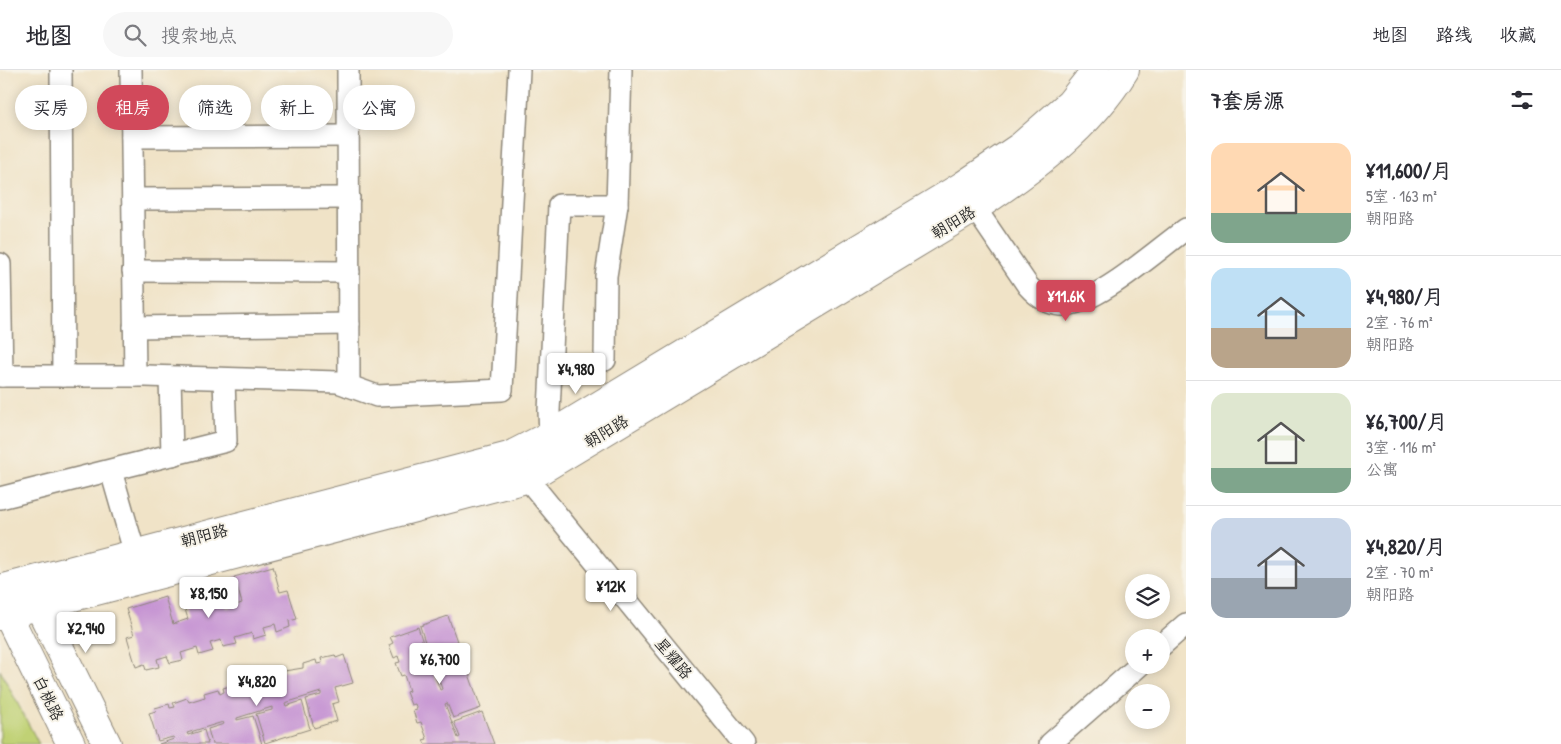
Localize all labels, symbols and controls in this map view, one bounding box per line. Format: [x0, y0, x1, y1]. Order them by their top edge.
search box [103, 12, 453, 57]
text: 地图 [25, 19, 73, 51]
icon: search [121, 21, 149, 49]
text: 搜索地点 [161, 22, 237, 48]
text: 地图 [1372, 22, 1408, 47]
text: 路线 [1436, 22, 1472, 47]
text: 收藏 [1500, 22, 1536, 47]
chip: 买房 [15, 85, 87, 130]
chip: 租房 [97, 85, 169, 130]
chip: 筛选 [179, 85, 251, 130]
chip: 新上 [261, 85, 333, 130]
chip: 公寓 [343, 85, 415, 130]
text: 7套房源 [1211, 86, 1284, 115]
icon: filters [1508, 86, 1536, 114]
text: ¥11,600/月 [1366, 156, 1452, 185]
icon: home [1251, 163, 1311, 223]
text: 5室 · 163 m² [1366, 185, 1437, 207]
street label: 朝阳路 [927, 200, 979, 244]
text: 朝阳路 [1366, 207, 1414, 229]
pin: ¥11.6K [1025, 280, 1107, 322]
text: ¥4,980/月 [1366, 282, 1444, 311]
text: ¥11.6K [1047, 285, 1085, 307]
icon: home [1251, 288, 1311, 348]
text: 2室 · 76 m² [1366, 311, 1433, 333]
text: 朝阳路 [1366, 333, 1414, 355]
pin: ¥4,980 [535, 352, 617, 395]
text: ¥4,980 [558, 358, 594, 380]
text: ¥6,700/月 [1366, 407, 1447, 436]
street label: 朝阳路 [580, 409, 632, 453]
icon: home [1251, 413, 1311, 473]
text: 3室 · 116 m² [1366, 436, 1436, 458]
text: 公寓 [1366, 458, 1398, 480]
street label: 朝阳路 [178, 518, 230, 552]
text: ¥4,820/月 [1366, 532, 1446, 561]
icon: home [1251, 538, 1311, 598]
text: 2室 · 70 m² [1366, 561, 1433, 583]
pin: ¥12K [581, 570, 641, 612]
map controls [1125, 574, 1170, 729]
button: layers [1125, 574, 1170, 619]
text: ¥12K [596, 575, 626, 597]
pin: ¥8,150 [168, 576, 250, 619]
text: ¥8,150 [190, 582, 228, 604]
text: 朝阳路 [1366, 583, 1414, 605]
pin: ¥2,940 [45, 612, 127, 654]
text: ¥2,940 [67, 617, 105, 639]
button: + [1125, 629, 1170, 674]
street label: 星耀路 [650, 633, 698, 683]
pin: ¥6,700 [399, 642, 481, 685]
text: ¥6,700 [420, 648, 460, 670]
pin: ¥4,820 [216, 664, 298, 707]
text: ¥4,820 [238, 670, 276, 692]
street label: 白桃路 [29, 672, 69, 724]
button: − [1125, 684, 1170, 729]

